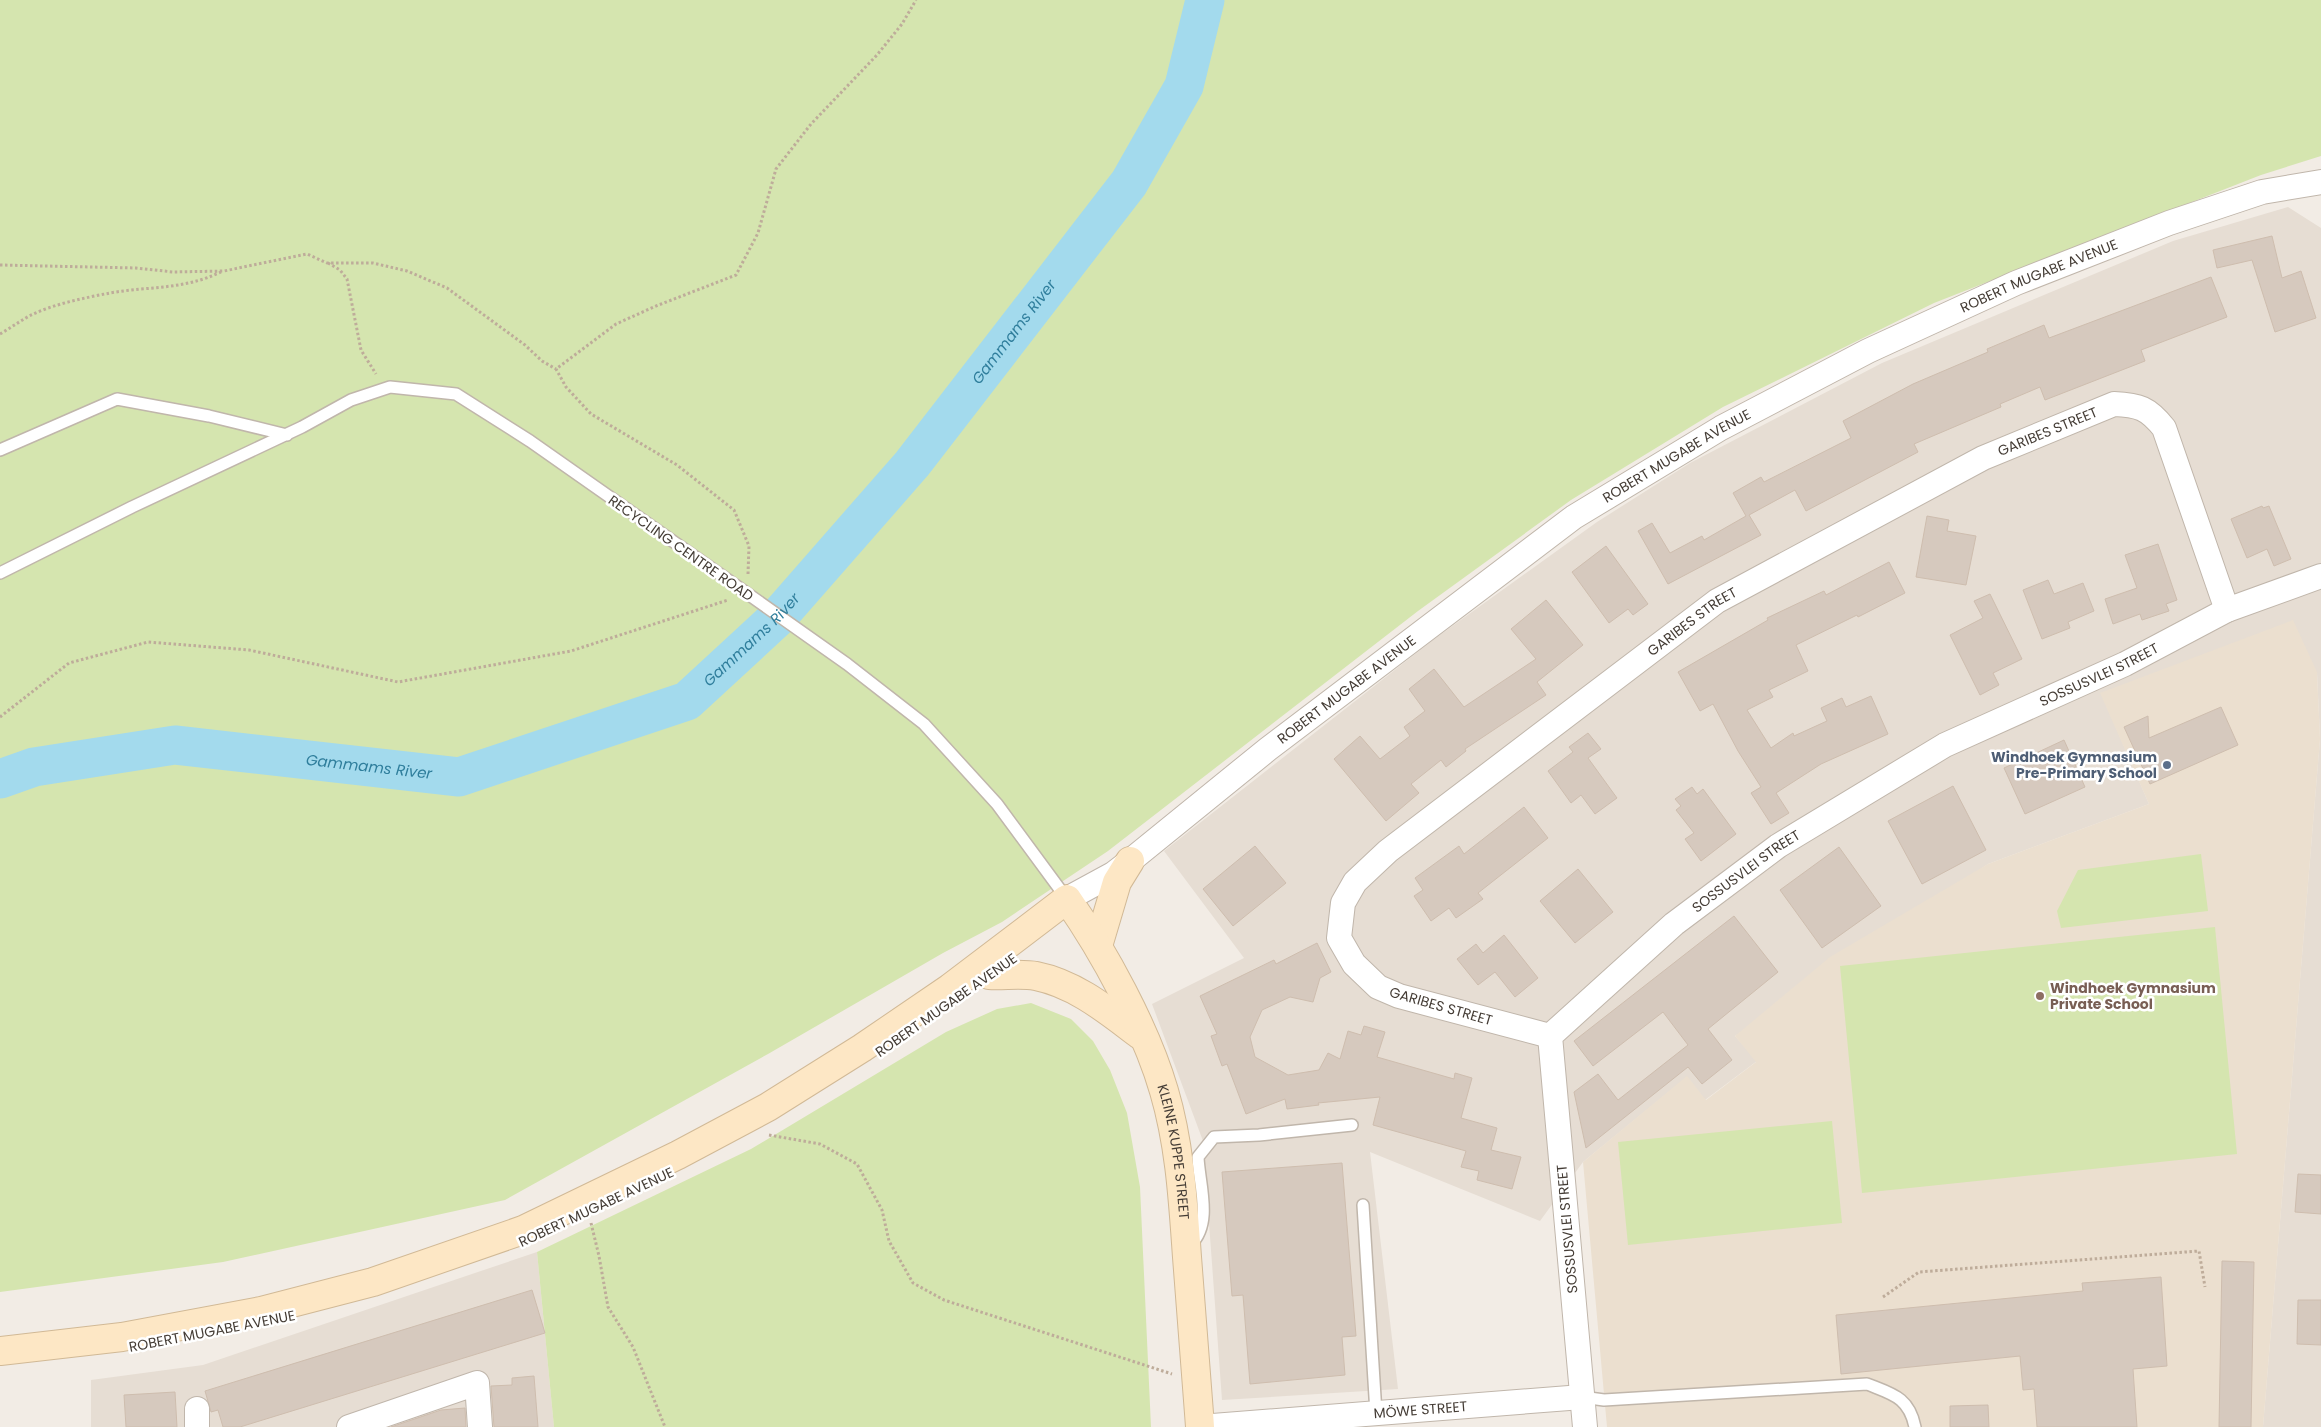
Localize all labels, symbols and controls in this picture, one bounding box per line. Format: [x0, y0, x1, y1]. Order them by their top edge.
street label: ROBERT MUGABE AVENUE [1957, 234, 2121, 317]
water label: Gammams River [967, 275, 1061, 388]
street label: GARIBES STREET [1995, 402, 2101, 461]
street label: ROBERT MUGABE AVENUE [1599, 404, 1754, 507]
street label: RECYCLING CENTRE ROAD [604, 490, 758, 606]
street label: GARIBES STREET [1643, 582, 1741, 661]
water label: Gammams River [698, 588, 805, 691]
street label: ROBERT MUGABE AVENUE [1273, 630, 1420, 749]
street label: SOSSUSVLEI STREET [2036, 638, 2162, 711]
place label: Windhoek Gymnasium Pre-Primary School [1991, 747, 2157, 783]
water label: Gammams River [305, 749, 434, 784]
marker: Windhoek Gymnasium Pre-Primary School [2161, 759, 2173, 771]
street label: SOSSUSVLEI STREET [1688, 825, 1804, 917]
street label: ROBERT MUGABE AVENUE [871, 948, 1021, 1062]
place label: Windhoek Gymnasium Private School [2050, 978, 2216, 1014]
street label: GARIBES STREET [1387, 982, 1495, 1030]
marker: Windhoek Gymnasium Private School [2034, 990, 2046, 1002]
street label: KLEINE KUPPE STREET [1152, 1082, 1194, 1221]
street label: ROBERT MUGABE AVENUE [515, 1162, 677, 1252]
street label: SOSSUSVLEI STREET [1551, 1163, 1583, 1294]
street label: ROBERT MUGABE AVENUE [127, 1305, 297, 1357]
street label: MÖWE STREET [1373, 1396, 1468, 1423]

